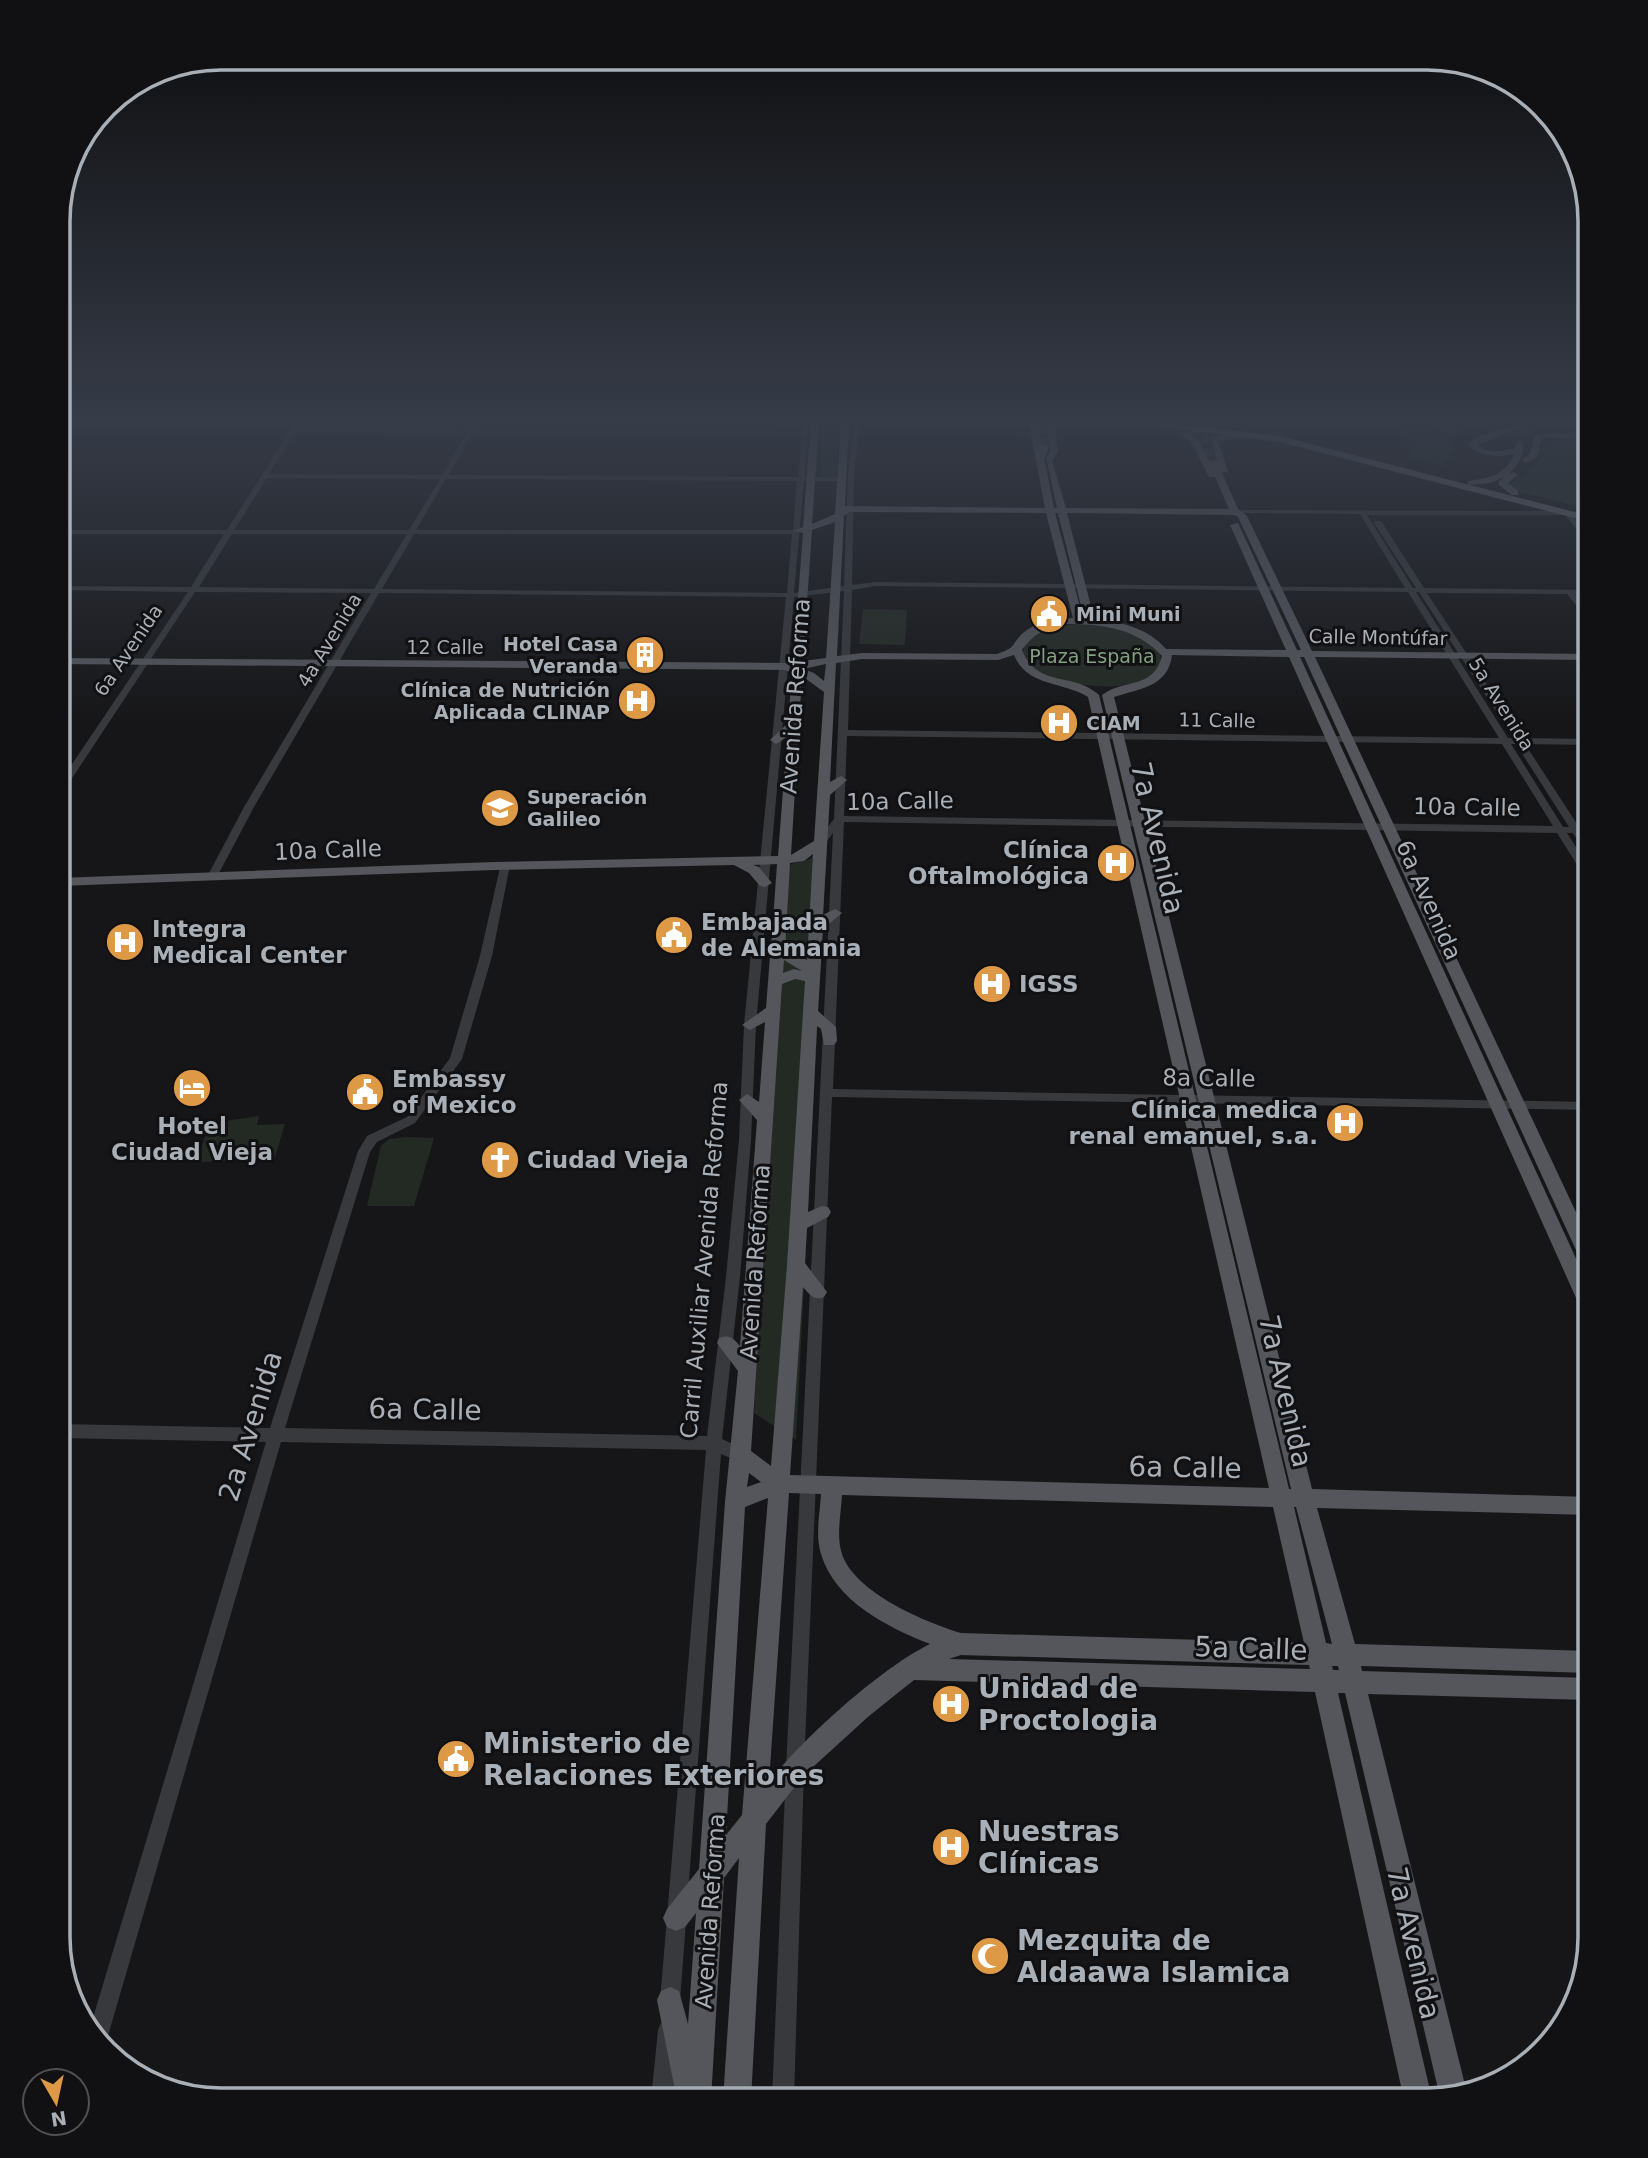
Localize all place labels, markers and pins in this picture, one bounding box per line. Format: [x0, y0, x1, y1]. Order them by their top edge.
public building icon: Mini Muni [1028, 593, 1070, 635]
place label: Mini Muni [1076, 603, 1181, 625]
place label: Hotel Casa Veranda [503, 633, 618, 677]
building icon: Hotel Casa Veranda [624, 634, 666, 676]
place label: Clínica de Nutrición Aplicada CLINAP [400, 679, 610, 723]
hospital icon: Clínica de Nutrición Aplicada CLINAP [616, 680, 658, 722]
hospital icon: CIAM [1038, 702, 1080, 744]
place label: CIAM [1086, 712, 1141, 734]
place label: Superación Galileo [527, 786, 647, 830]
school or university icon: Superación Galileo [479, 787, 521, 829]
place label: Clínica Oftalmológica [908, 837, 1089, 889]
hospital icon: Clínica Oftalmológica [1095, 842, 1137, 884]
place label: Embajada de Alemania [701, 909, 862, 961]
public building icon: Embajada de Alemania [653, 914, 695, 956]
place label: Integra Medical Center [152, 916, 347, 968]
hospital icon: Integra Medical Center [104, 921, 146, 963]
hospital icon: IGSS [971, 963, 1013, 1005]
place label: IGSS [1019, 971, 1079, 997]
place label: Embassy of Mexico [392, 1066, 516, 1118]
hotel icon: Hotel Ciudad Vieja [171, 1067, 213, 1109]
public building icon: Embassy of Mexico [344, 1071, 386, 1113]
place label: Clínica medica renal emanuel, s.a. [1069, 1097, 1318, 1149]
hospital icon: Clínica medica renal emanuel, s.a. [1324, 1102, 1366, 1144]
place label: Hotel Ciudad Vieja [111, 1113, 273, 1165]
church icon: Ciudad Vieja [479, 1139, 521, 1181]
place label: Ciudad Vieja [527, 1147, 689, 1173]
place label: Unidad de Proctologia [978, 1672, 1158, 1737]
hospital icon: Unidad de Proctologia [930, 1683, 972, 1725]
place label: Ministerio de Relaciones Exteriores [483, 1727, 824, 1792]
public building icon: Ministerio de Relaciones Exteriores [435, 1738, 477, 1780]
place label: Nuestras Clínicas [978, 1815, 1120, 1880]
hospital icon: Nuestras Clínicas [930, 1826, 972, 1868]
place label: Mezquita de Aldaawa Islamica [1017, 1924, 1290, 1989]
mosque icon: Mezquita de Aldaawa Islamica [969, 1935, 1011, 1977]

